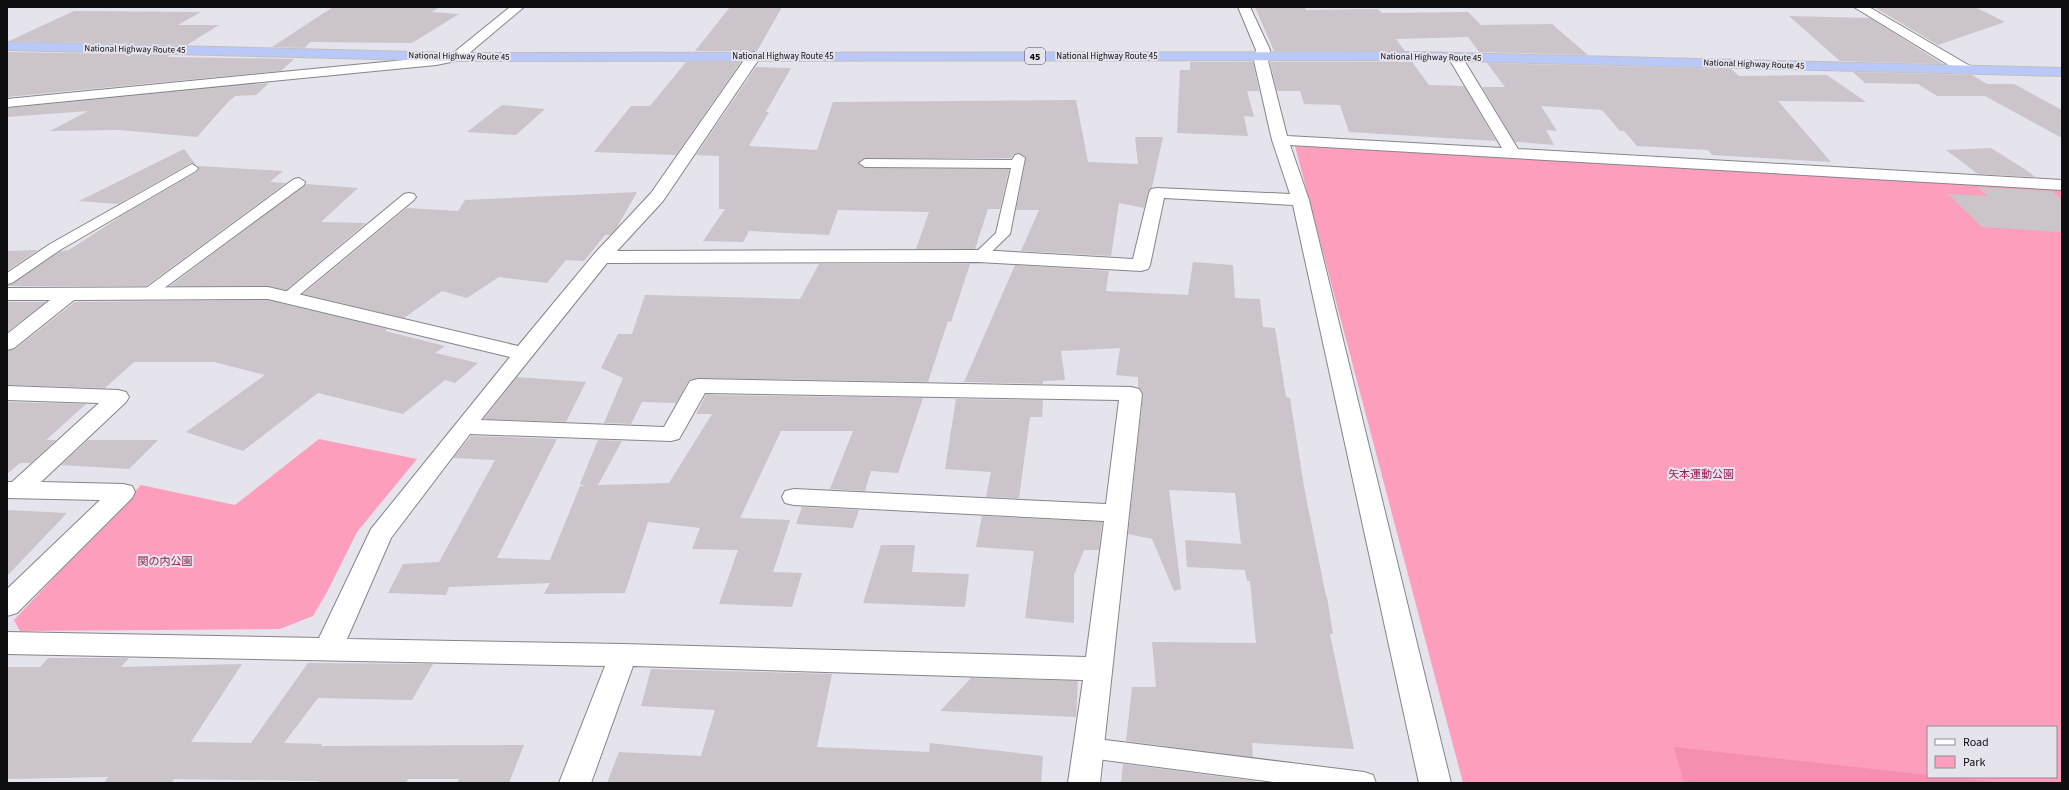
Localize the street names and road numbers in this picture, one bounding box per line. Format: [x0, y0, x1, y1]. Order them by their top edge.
street label: National Highway Route 45 [84, 42, 186, 57]
road number: 45 [1025, 48, 1045, 64]
street label: National Highway Route 45 [408, 49, 510, 64]
street label: National Highway Route 45 [732, 50, 834, 63]
street label: National Highway Route 45 [1056, 50, 1158, 63]
street label: National Highway Route 45 [1380, 50, 1482, 65]
street label: National Highway Route 45 [1703, 56, 1805, 73]

